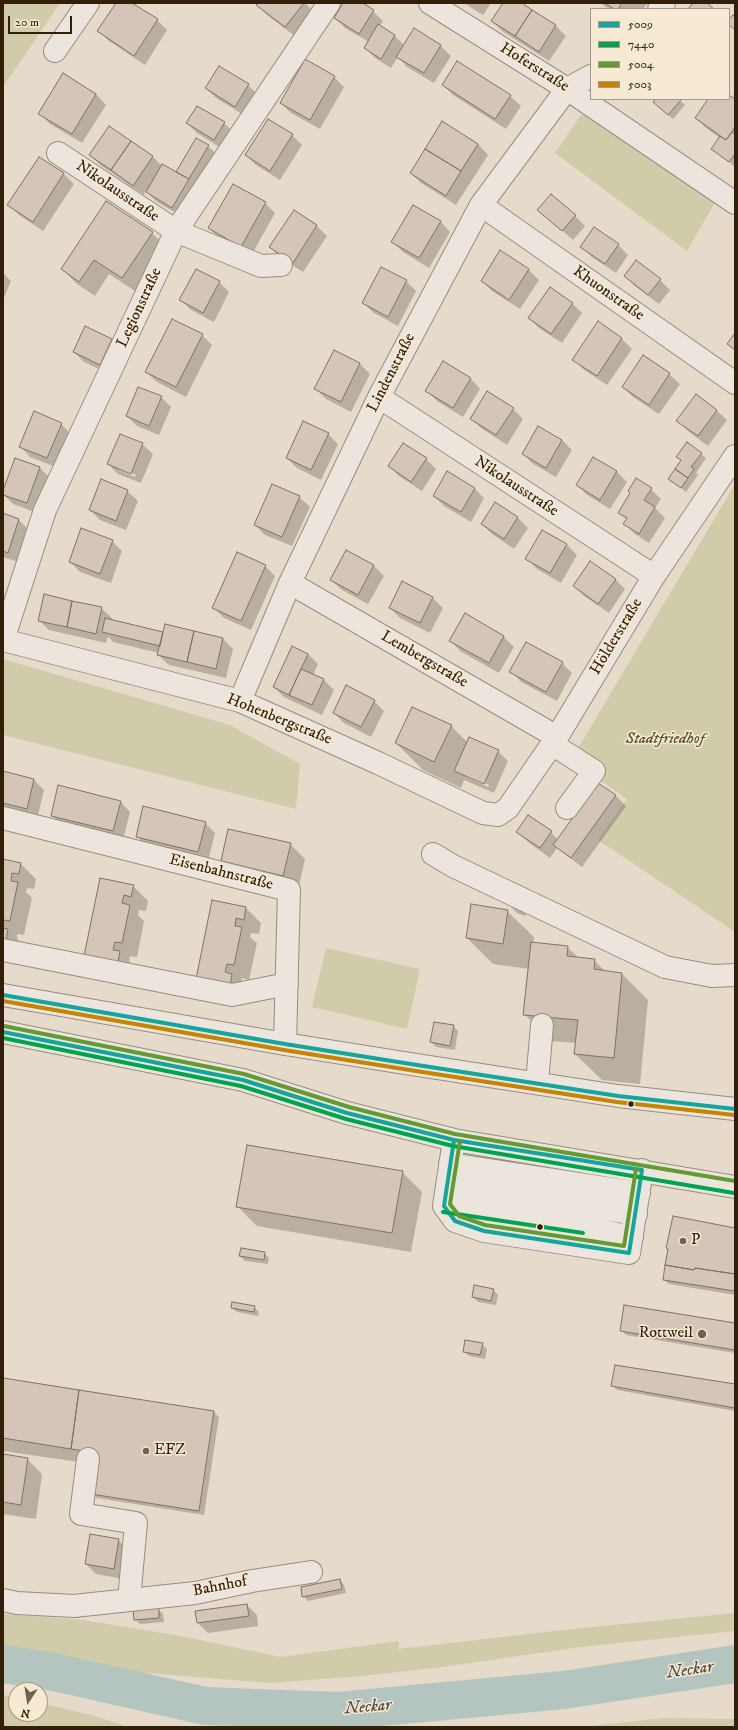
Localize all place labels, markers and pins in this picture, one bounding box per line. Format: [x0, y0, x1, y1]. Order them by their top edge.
unlabelled marker [626, 1099, 636, 1109]
unlabelled marker [535, 1222, 545, 1232]
place label: P [691, 1231, 700, 1251]
marker: P [678, 1236, 688, 1246]
place label: Rottweil [639, 1324, 693, 1344]
marker: Rottweil [696, 1328, 708, 1340]
place label: EFZ [154, 1441, 185, 1461]
marker: EFZ [141, 1446, 151, 1456]

